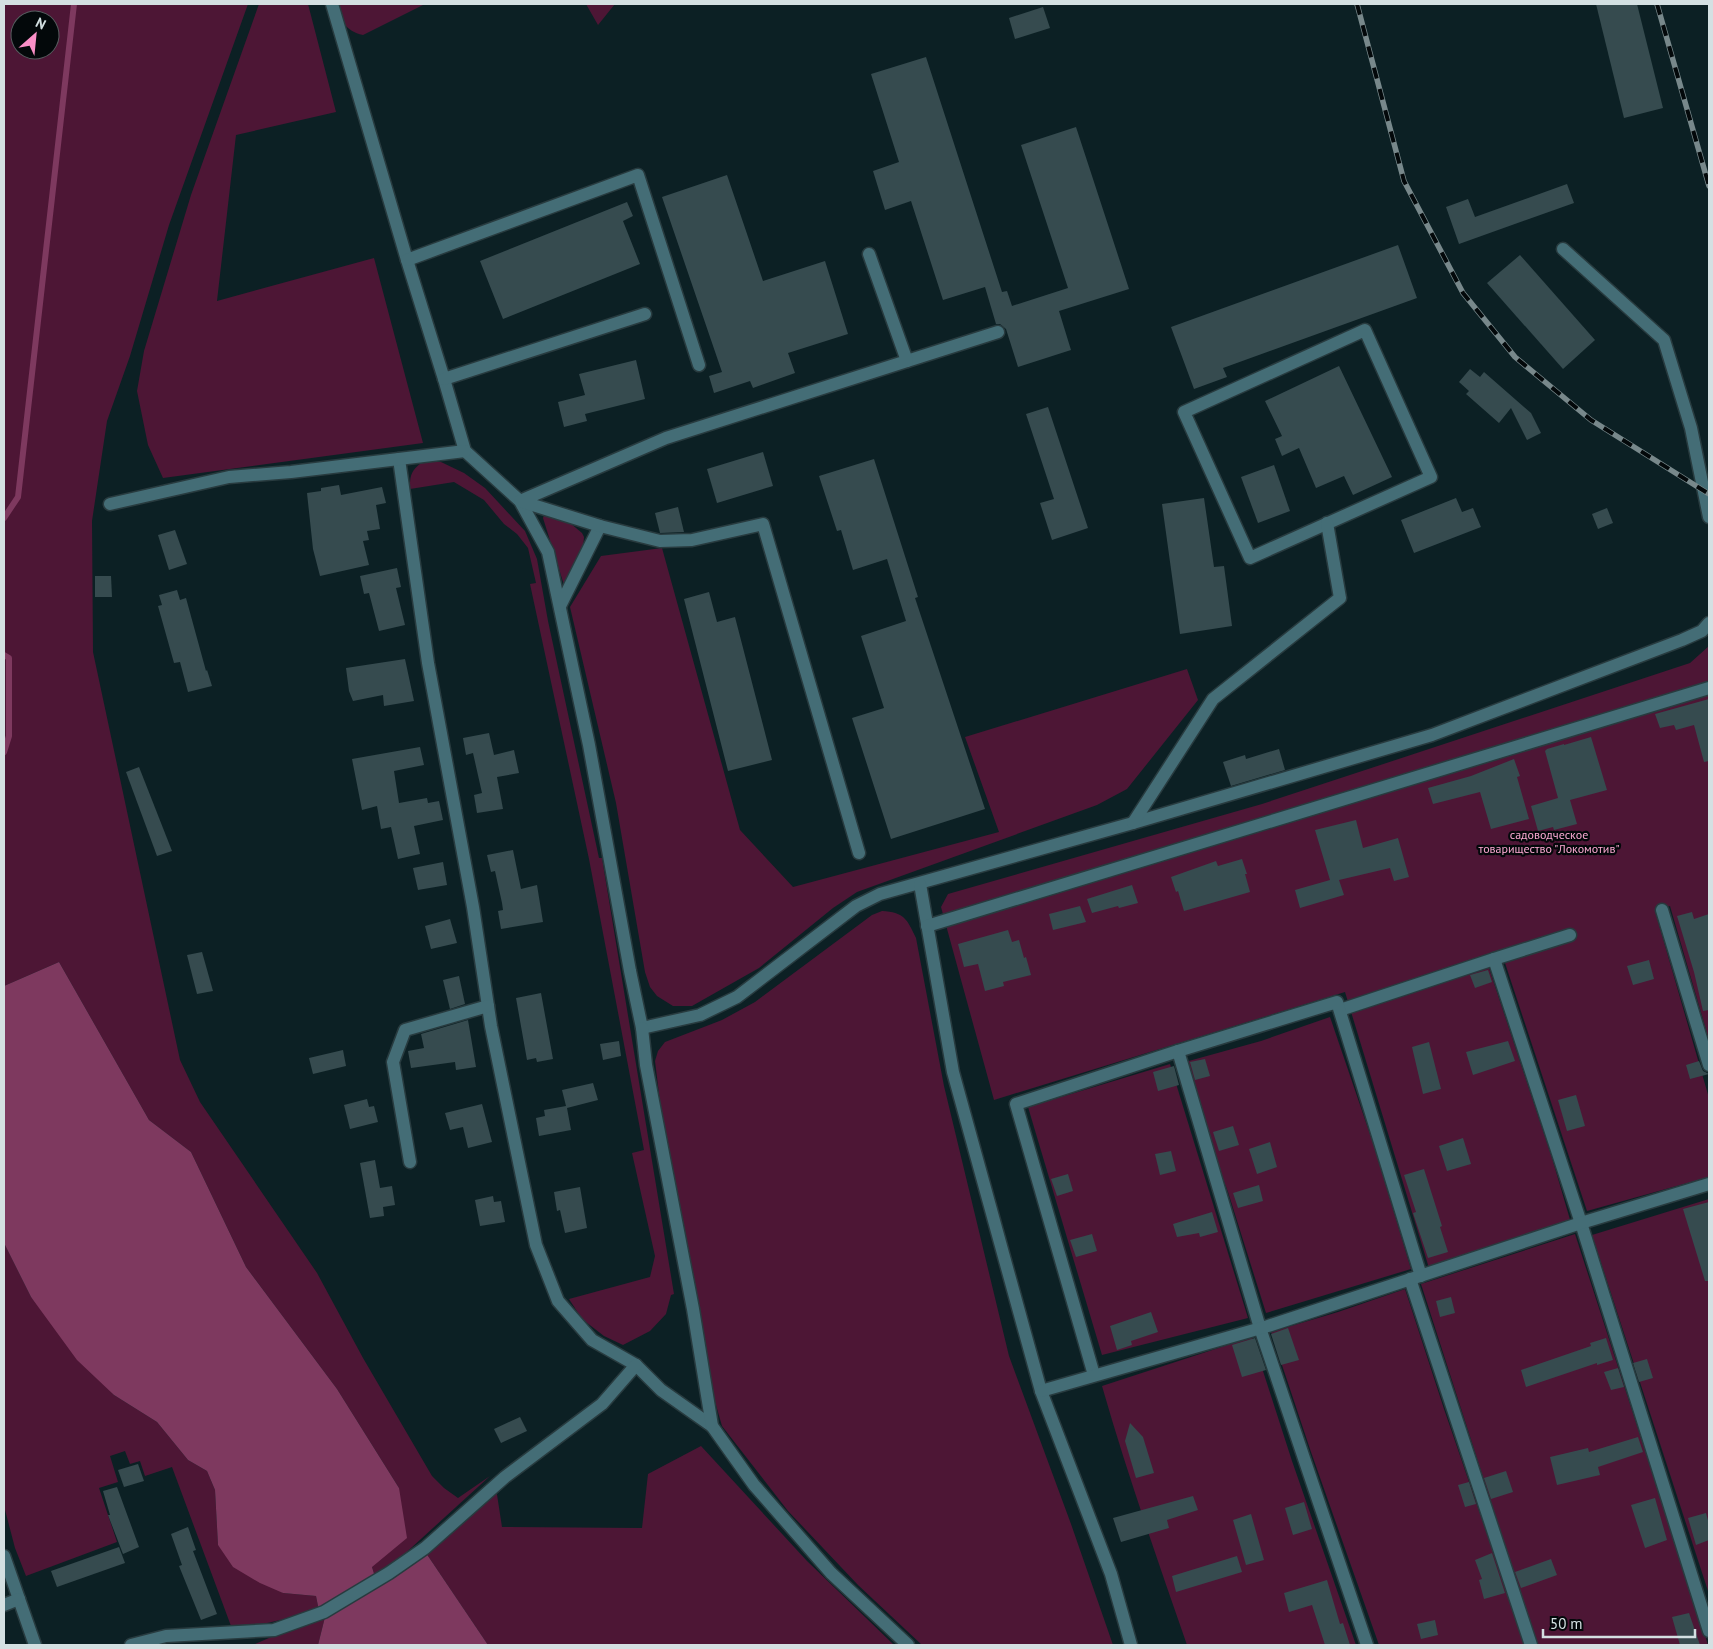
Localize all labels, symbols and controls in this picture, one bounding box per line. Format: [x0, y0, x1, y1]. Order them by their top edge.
north arrow [10, 10, 60, 60]
text: N [33, 13, 49, 34]
park label: садоводческое товарищество "Локомотив" [1479, 827, 1619, 856]
scale bar [1543, 1606, 1696, 1638]
text: 50 m [1550, 1614, 1583, 1633]

